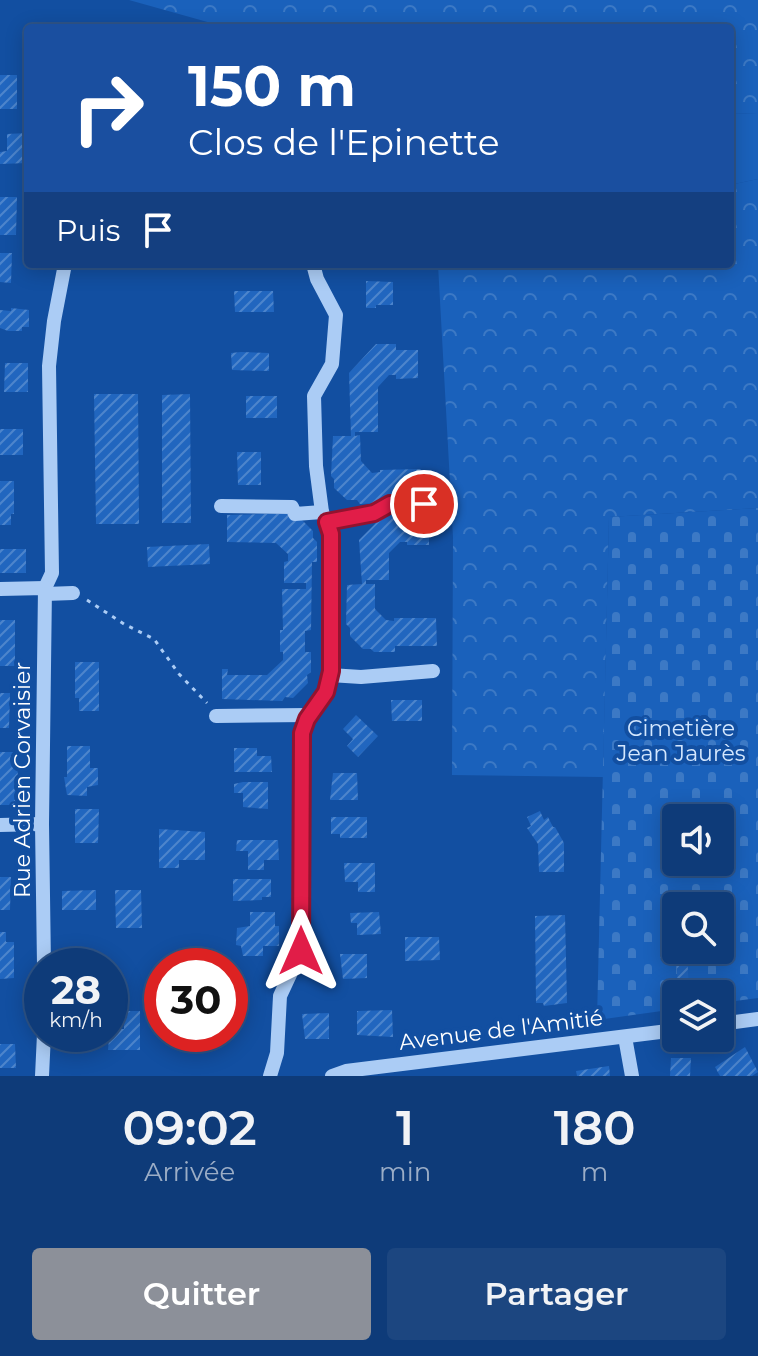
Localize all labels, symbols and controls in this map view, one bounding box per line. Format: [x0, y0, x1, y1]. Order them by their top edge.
text: 150 m [188, 52, 356, 120]
icon: right [56, 56, 160, 160]
text: Clos de l'Epinette [188, 120, 499, 164]
icon: arrive [136, 208, 180, 252]
text: Puis [56, 212, 120, 249]
pin [390, 470, 458, 538]
icon: arrive [402, 482, 446, 526]
street label: Rue Adrien Corvaisier [9, 662, 36, 898]
park label: Cimetière Jean Jaurès [616, 715, 746, 767]
map controls [662, 804, 734, 1052]
button: sound [662, 804, 734, 876]
button: search [662, 892, 734, 964]
position arrow [259, 909, 343, 993]
speed limit sign: 30 [144, 948, 248, 1052]
text: 28 [51, 965, 101, 1014]
button: layers [662, 980, 734, 1052]
street label: Avenue de l'Amitié [398, 1004, 604, 1056]
text: km/h [49, 1008, 103, 1032]
text: 09:02 [122, 1099, 257, 1157]
text: 1 [396, 1099, 414, 1157]
text: 180 [554, 1099, 636, 1157]
text: Arrivée [144, 1156, 235, 1188]
text: min [379, 1156, 431, 1188]
text: m [581, 1156, 608, 1188]
button: Quitter [32, 1248, 371, 1340]
button: Partager [387, 1248, 726, 1340]

